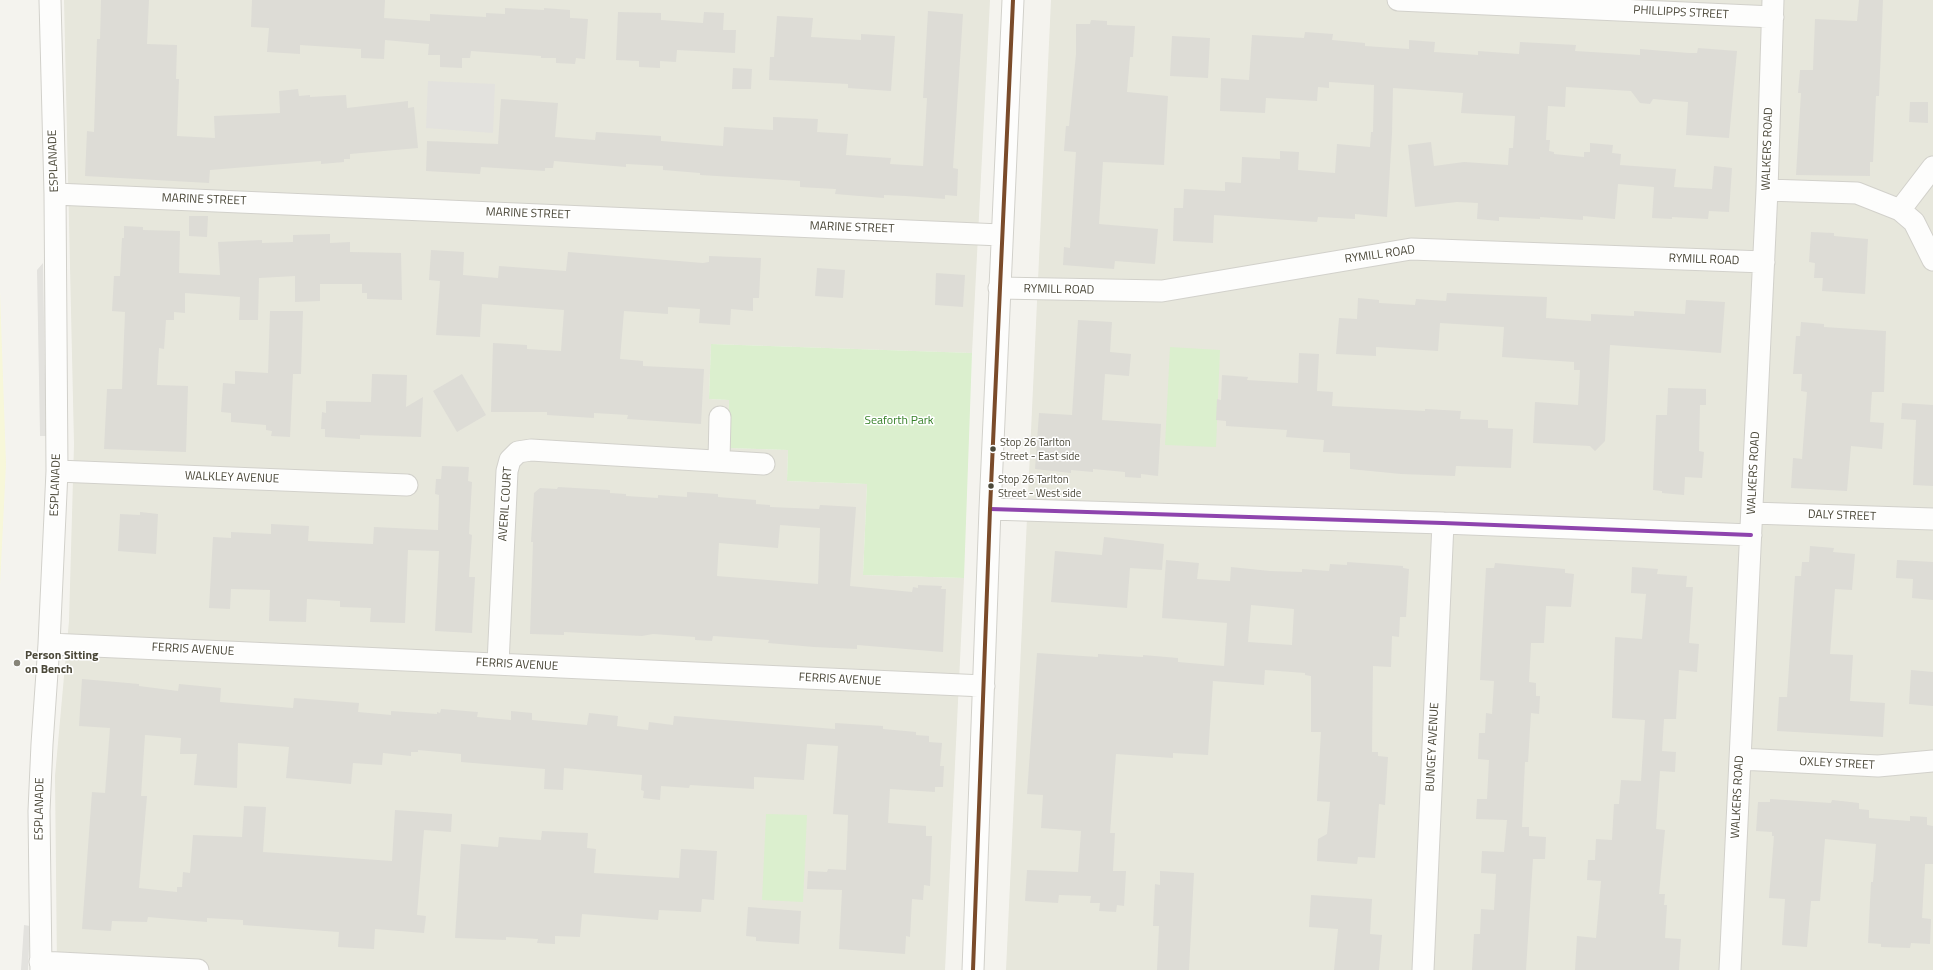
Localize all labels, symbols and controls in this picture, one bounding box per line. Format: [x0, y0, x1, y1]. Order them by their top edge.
street label: PHILLIPPS STREET [1633, 3, 1729, 23]
street label: WALKERS ROAD [1759, 107, 1777, 191]
street label: ESPLANADE [46, 129, 62, 193]
street label: MARINE STREET [161, 191, 247, 209]
street label: MARINE STREET [485, 205, 571, 223]
street label: MARINE STREET [809, 219, 895, 237]
street label: RYMILL ROAD [1344, 243, 1416, 267]
street label: RYMILL ROAD [1668, 252, 1740, 268]
street label: RYMILL ROAD [1023, 282, 1095, 298]
park label: Seaforth Park [864, 414, 934, 428]
street label: WALKERS ROAD [1745, 431, 1763, 515]
place label: Stop 26 Tarlton Street - East side [1000, 436, 1080, 462]
marker: Stop 26 Tarlton Street - East side [988, 444, 998, 454]
street label: ESPLANADE [48, 453, 64, 517]
street label: AVERIL COURT [496, 466, 516, 542]
street label: WALKLEY AVENUE [185, 469, 279, 487]
place label: Stop 26 Tarlton Street - West side [998, 473, 1081, 499]
marker: Stop 26 Tarlton Street - West side [986, 481, 996, 491]
street label: DALY STREET [1808, 508, 1876, 524]
street label: FERRIS AVENUE [151, 641, 235, 659]
place label: Person Sitting on Bench [25, 649, 98, 677]
street label: FERRIS AVENUE [475, 656, 559, 674]
marker: Person Sitting on Bench [12, 658, 22, 668]
street label: FERRIS AVENUE [798, 671, 882, 689]
street label: BUNGEY AVENUE [1423, 702, 1443, 792]
street label: WALKERS ROAD [1729, 755, 1747, 839]
street label: OXLEY STREET [1799, 755, 1875, 773]
street label: ESPLANADE [32, 777, 48, 841]

